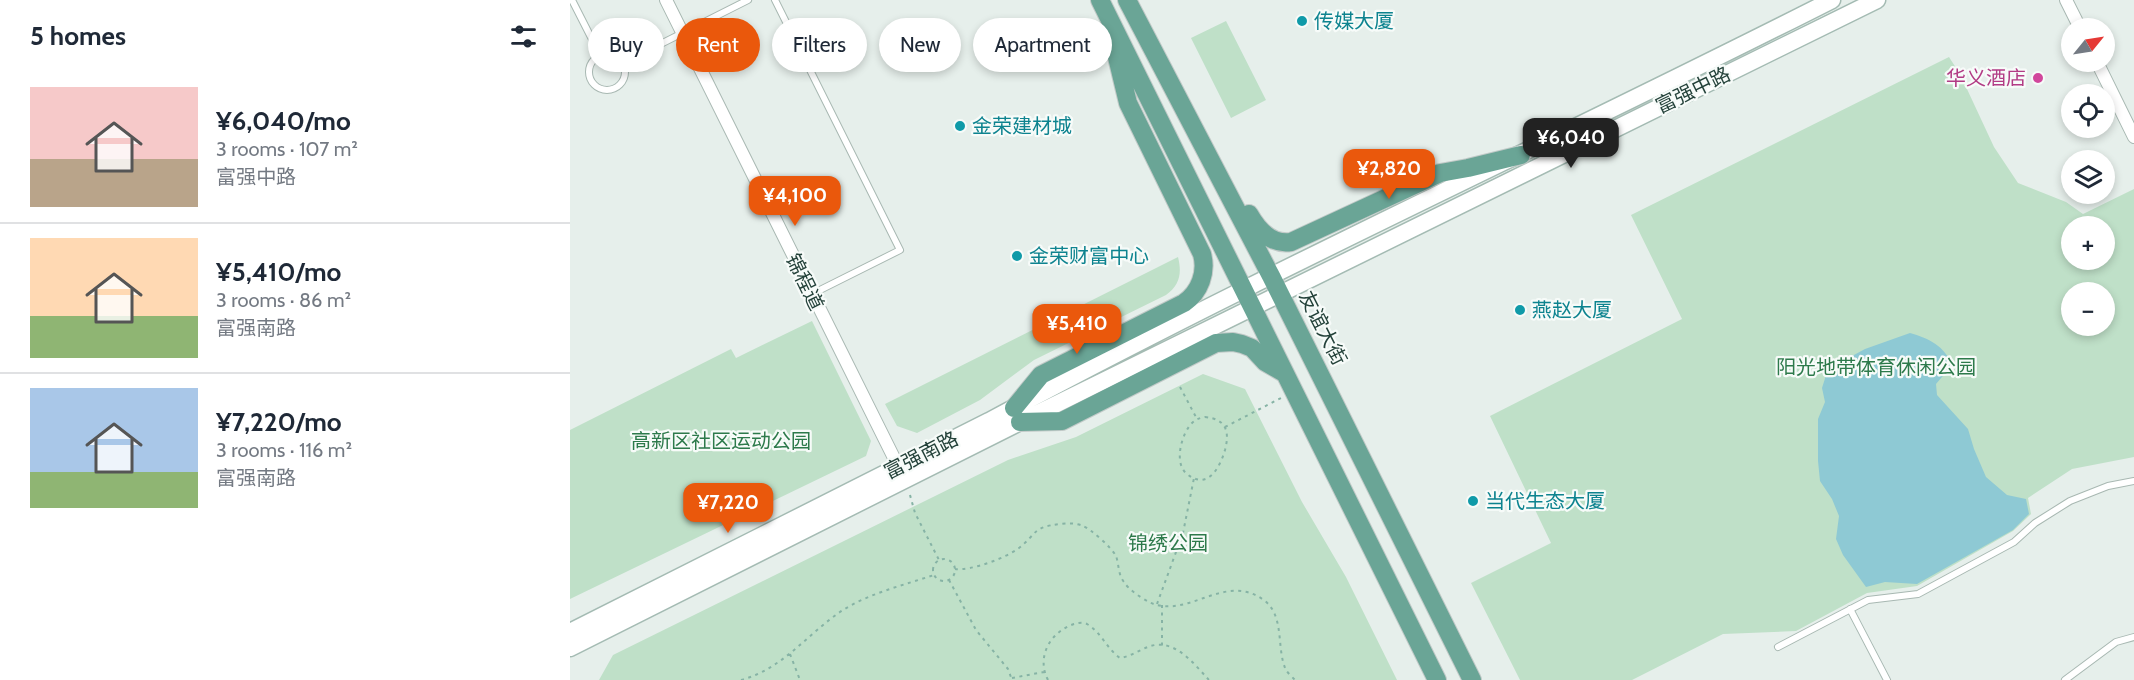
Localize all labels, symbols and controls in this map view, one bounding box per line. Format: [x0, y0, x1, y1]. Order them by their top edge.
place label: 传媒大厦 [1314, 9, 1394, 33]
marker: 传媒大厦 [1295, 14, 1309, 28]
chip: Buy [588, 18, 664, 72]
chip: Rent [676, 18, 760, 72]
chip: Filters [772, 18, 867, 72]
chip: New [879, 18, 961, 72]
chip: Apartment [973, 18, 1112, 72]
north arrow [2061, 18, 2115, 72]
map controls [2061, 18, 2115, 336]
text: 5 homes [30, 20, 126, 52]
icon: filters [507, 20, 540, 53]
street label: 富强中路 [1652, 62, 1734, 118]
place label: 华义酒店 [1946, 66, 2026, 90]
marker: 华义酒店 [2031, 71, 2045, 85]
button: locate [2061, 84, 2115, 138]
text: ¥6,040/mo [216, 105, 351, 137]
icon: home [78, 111, 150, 183]
place label: 金荣建材城 [972, 114, 1072, 138]
pin: ¥6,040 [1522, 118, 1620, 169]
marker: 金荣建材城 [953, 119, 967, 133]
text: ¥6,040 [1537, 125, 1605, 149]
text: 3 rooms · 107 m² [216, 137, 358, 161]
pin: ¥2,820 [1340, 149, 1438, 200]
button: layers [2061, 150, 2115, 204]
text: ¥2,820 [1357, 156, 1421, 180]
text: 富强中路 [216, 165, 296, 189]
pin: ¥4,100 [746, 176, 844, 227]
text: ¥4,100 [763, 183, 827, 207]
button: + [2061, 216, 2115, 270]
place label: 金荣财富中心 [1029, 244, 1149, 268]
marker: 金荣财富中心 [1010, 249, 1024, 263]
street label: 锦程道 [781, 250, 829, 314]
text: ¥5,410/mo [216, 256, 341, 288]
icon: home [78, 262, 150, 334]
button: − [2061, 282, 2115, 336]
street label: 友谊大街 [1294, 287, 1352, 369]
text: 3 rooms · 86 m² [216, 288, 351, 312]
place label: 燕赵大厦 [1532, 298, 1612, 322]
marker: 燕赵大厦 [1513, 303, 1527, 317]
pin: ¥5,410 [1028, 304, 1126, 355]
text: ¥5,410 [1046, 311, 1108, 335]
text: 富强南路 [216, 316, 296, 340]
park label: 阳光地带体育休闲公园 [1776, 355, 1976, 379]
text: ¥7,220/mo [216, 406, 342, 438]
icon: home [78, 412, 150, 484]
street label: 富强南路 [880, 426, 962, 484]
park label: 高新区社区运动公园 [631, 429, 811, 453]
text: 3 rooms · 116 m² [216, 438, 352, 462]
text: 富强南路 [216, 466, 296, 490]
pin: ¥7,220 [679, 483, 777, 534]
place label: 当代生态大厦 [1485, 489, 1605, 513]
text: ¥7,220 [697, 490, 759, 514]
marker: 当代生态大厦 [1466, 494, 1480, 508]
park label: 锦绣公园 [1128, 531, 1208, 555]

